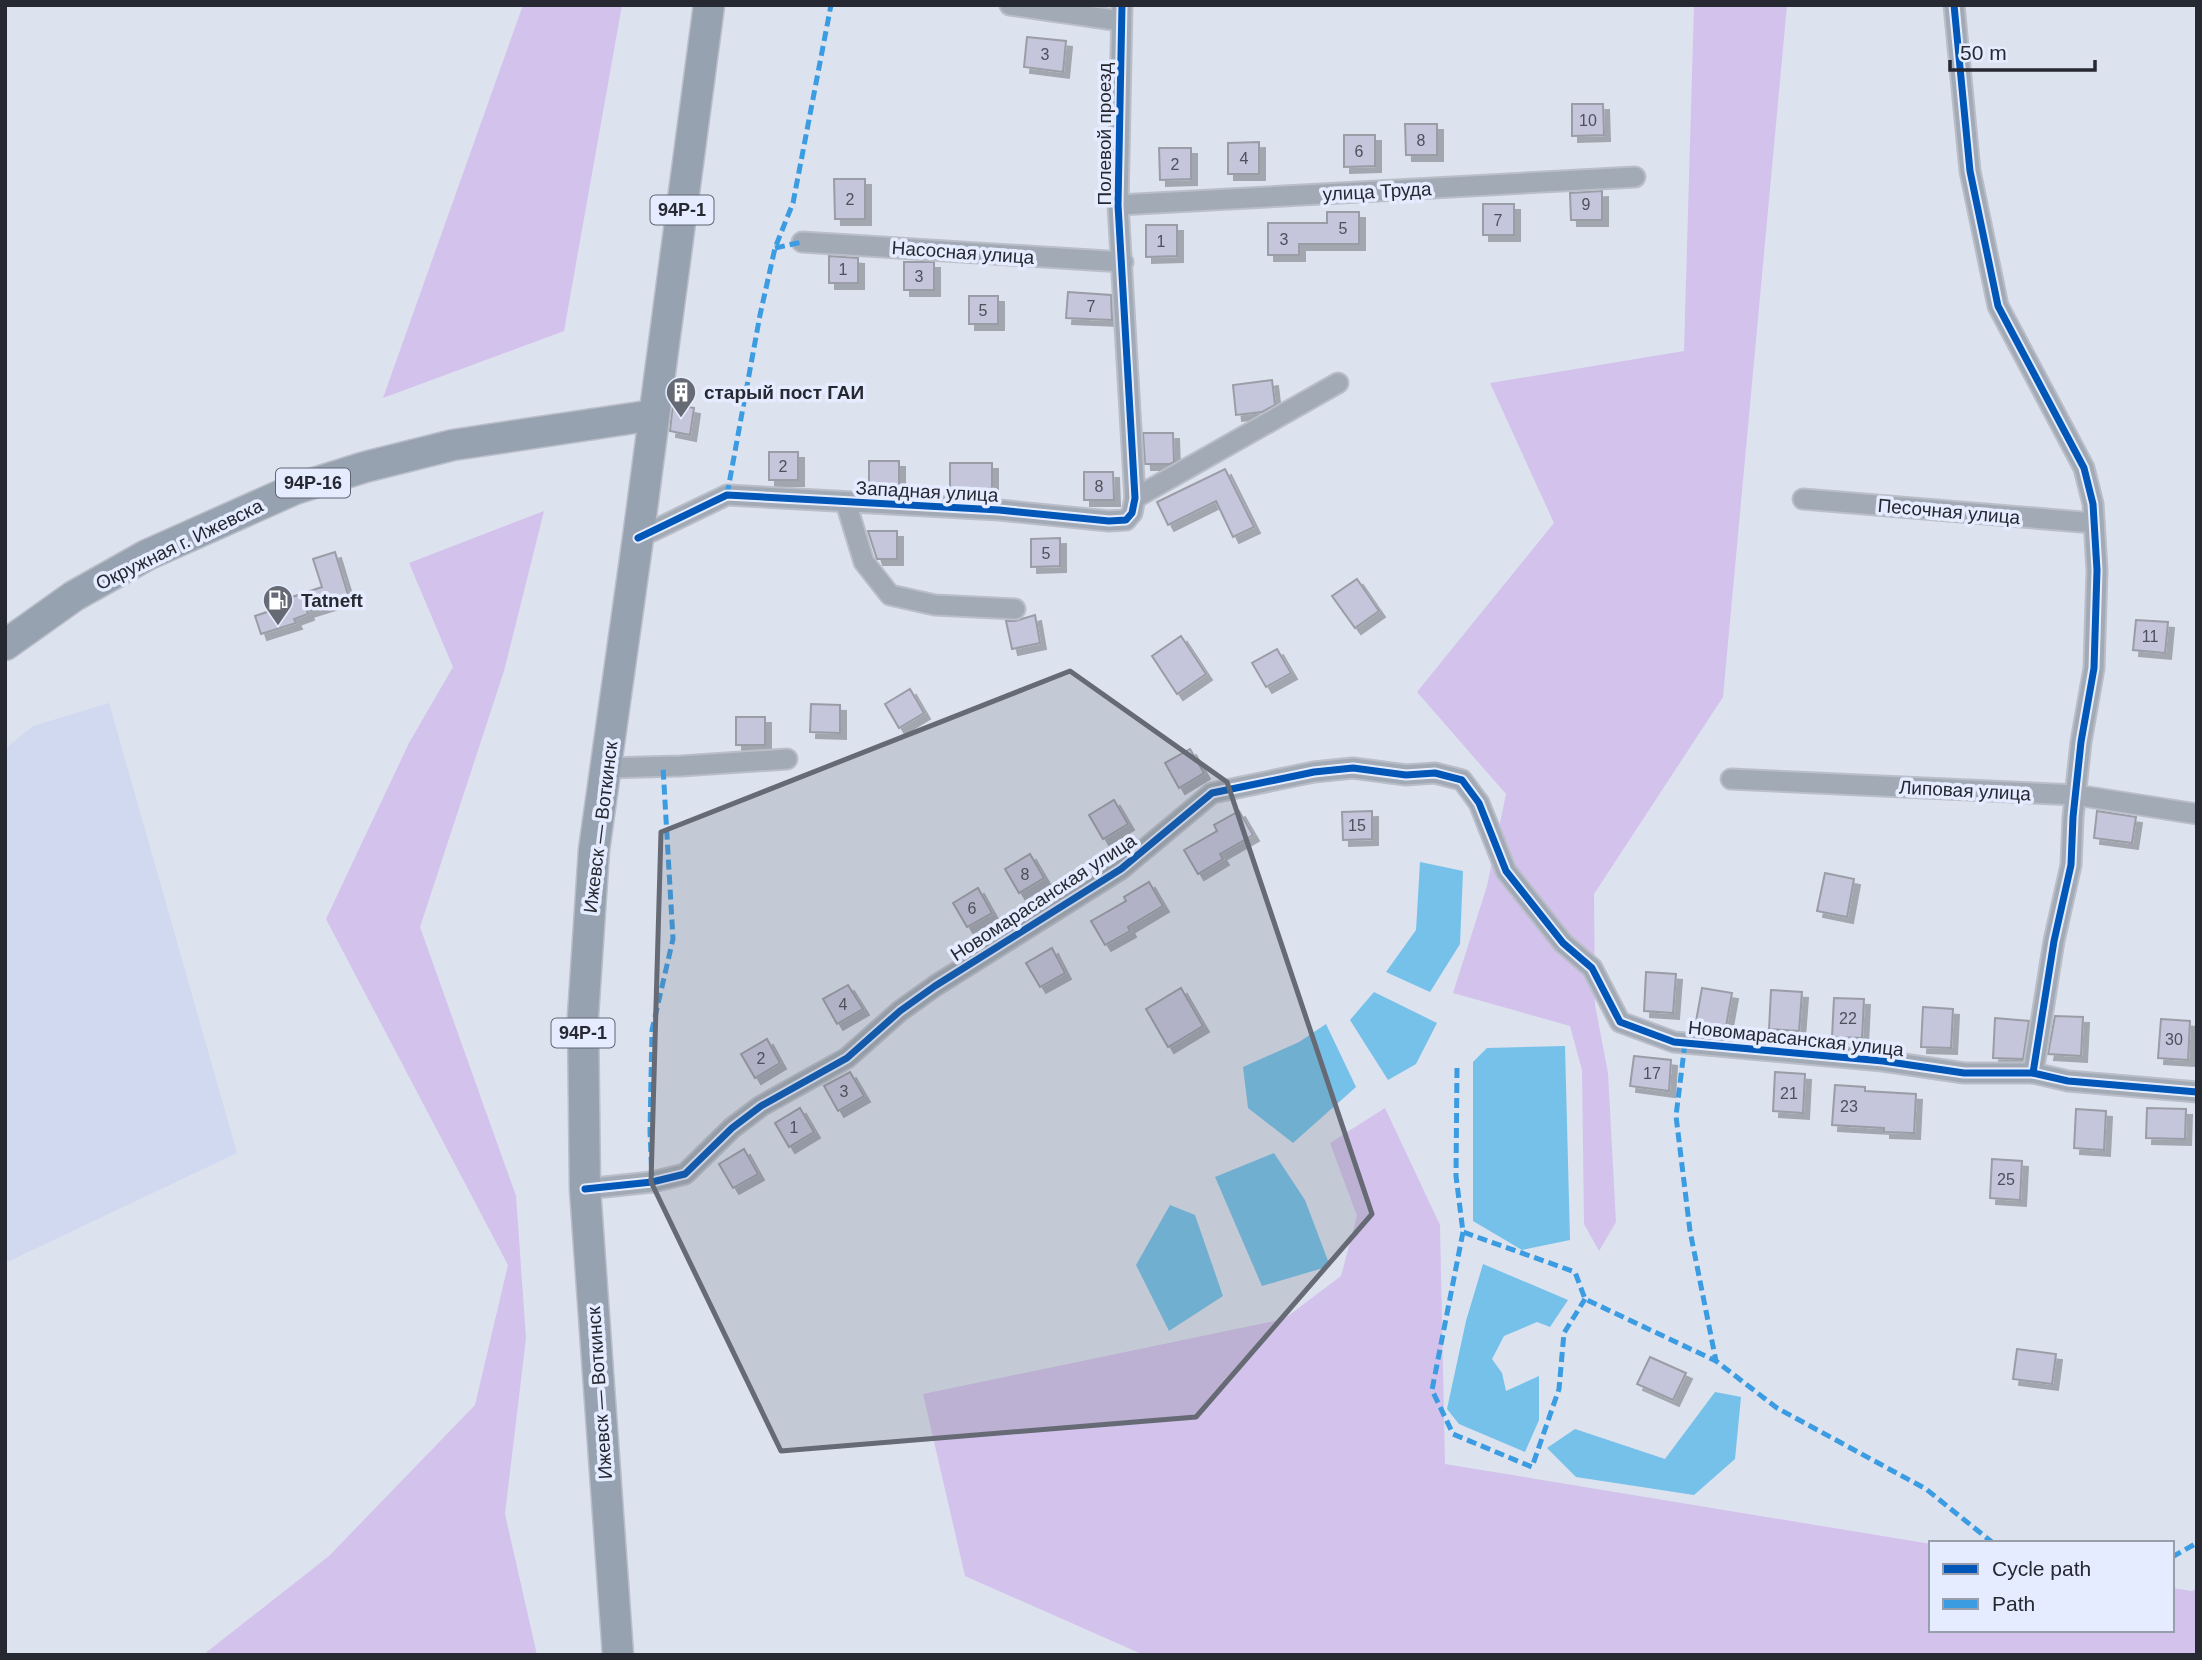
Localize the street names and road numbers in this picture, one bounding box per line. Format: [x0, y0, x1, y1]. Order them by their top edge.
street label: Полевой проезд [1094, 63, 1115, 205]
street label: улица Труда [1322, 178, 1432, 205]
road number: 94Р-1 [650, 196, 714, 224]
street label: Насосная улица [891, 237, 1035, 268]
road number: 94Р-16 [276, 468, 350, 498]
street label: Западная улица [855, 477, 999, 506]
street label: Окружная г. Ижевска [92, 495, 267, 594]
street label: Песочная улица [1877, 495, 2021, 528]
street label: Ижевск — Воткинск [580, 739, 622, 914]
street label: Липовая улица [1898, 777, 2032, 804]
street label: Новомарасанская улица [947, 829, 1140, 965]
street label: Новомарасанская улица [1687, 1017, 1905, 1060]
road number: 94Р-1 [552, 1018, 614, 1048]
street label: Ижевск — Воткинск [583, 1305, 616, 1480]

